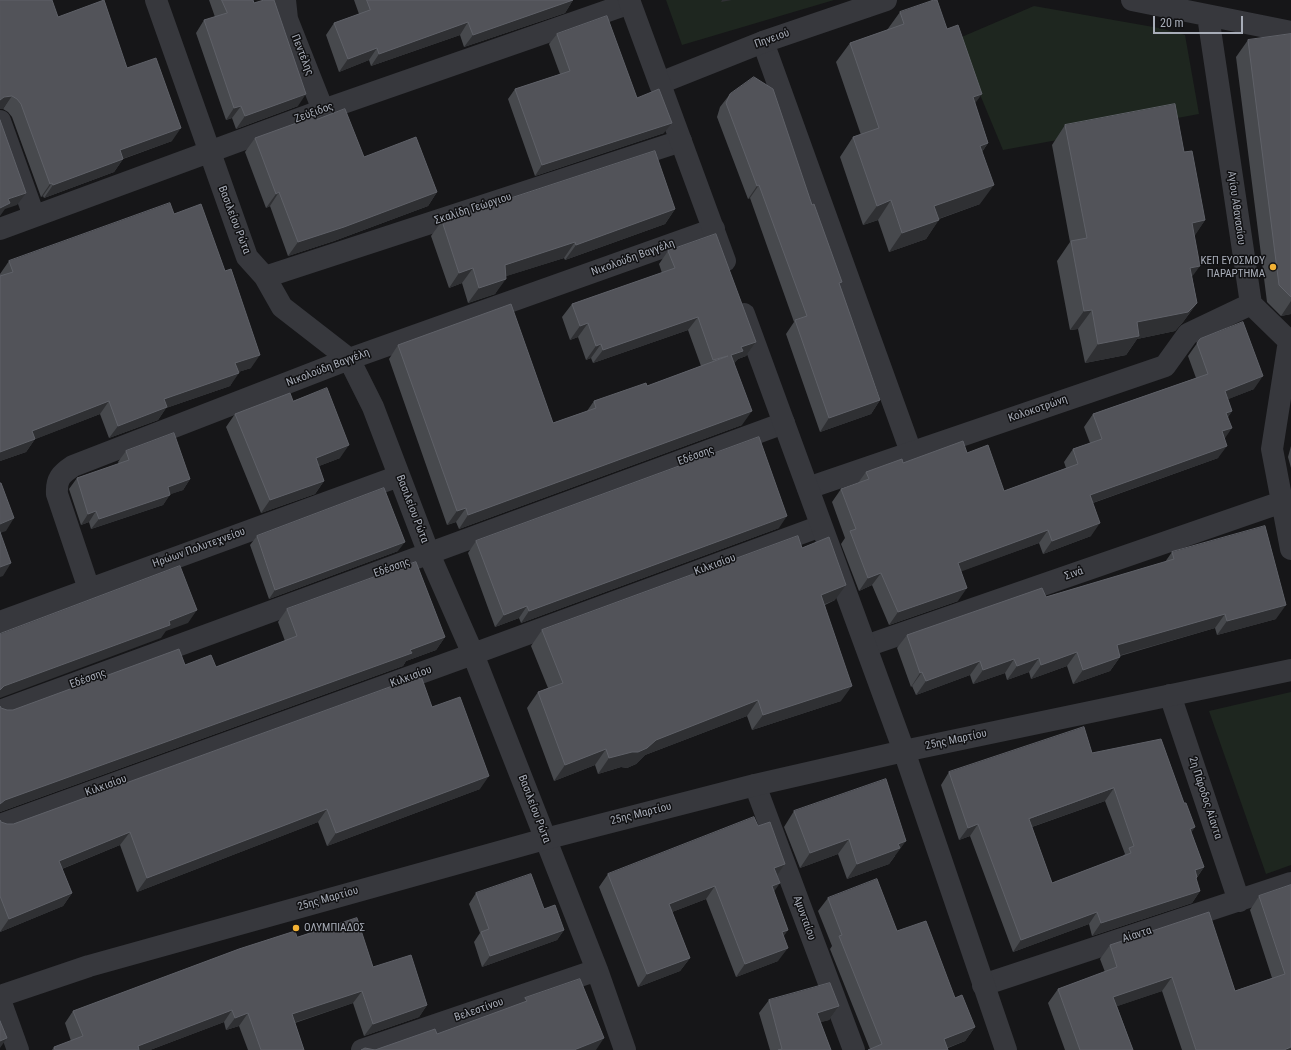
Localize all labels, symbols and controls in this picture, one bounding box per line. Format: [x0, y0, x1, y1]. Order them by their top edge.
scale bar [1155, 8, 1245, 34]
text: 20 m [1160, 16, 1184, 30]
street label: Πηνειού [753, 27, 791, 51]
street label: Πεντέλης [288, 33, 316, 77]
street label: Ζεύξιδος [293, 100, 335, 126]
street label: Αγίου Αθανασίου [1224, 170, 1248, 246]
street label: Βασιλείου Ρώτα [215, 184, 253, 256]
street label: Σκαλίδη Γεώργιου [433, 190, 513, 228]
street label: Νικολούδη Βαγγέλη [589, 237, 677, 279]
place label: ΚΕΠ ΕΥΟΣΜΟΥ ΠΑΡΑΡΤΗΜΑ [1201, 254, 1265, 280]
marker: ΚΕΠ ΕΥΟΣΜΟΥ ΠΑΡΑΡΤΗΜΑ [1268, 262, 1278, 272]
street label: Νικολούδη Βαγγέλη [285, 346, 371, 390]
street label: Κολοκοτρώνη [1007, 393, 1069, 425]
street label: Εδέσσης [676, 443, 716, 469]
street label: Βασιλείου Ρώτα [393, 473, 431, 545]
street label: Ηρώων Πολυτεχνείου [151, 525, 247, 571]
street label: Κιλκισίου [693, 551, 737, 579]
street label: Εδέσσης [372, 555, 412, 581]
street label: Σινά [1063, 565, 1085, 583]
street label: Κιλκισίου [389, 663, 433, 691]
street label: Εδέσσης [68, 666, 108, 692]
street label: 25ης Μαρτίου [924, 727, 988, 753]
street label: 2η Πάροδος Αίαντα [1185, 755, 1225, 841]
street label: Κιλκισίου [84, 772, 128, 800]
street label: Βασιλείου Ρώτα [515, 773, 553, 845]
street label: 25ης Μαρτίου [609, 800, 673, 828]
street label: 25ης Μαρτίου [296, 884, 360, 914]
street label: Αμυνταίου [790, 894, 818, 942]
place label: ΟΛΥΜΠΙΑΔΟΣ [304, 921, 365, 935]
marker: ΟΛΥΜΠΙΑΔΟΣ [291, 923, 301, 933]
street label: Αίαντα [1121, 924, 1153, 946]
street label: Βελεστίνου [453, 995, 505, 1025]

